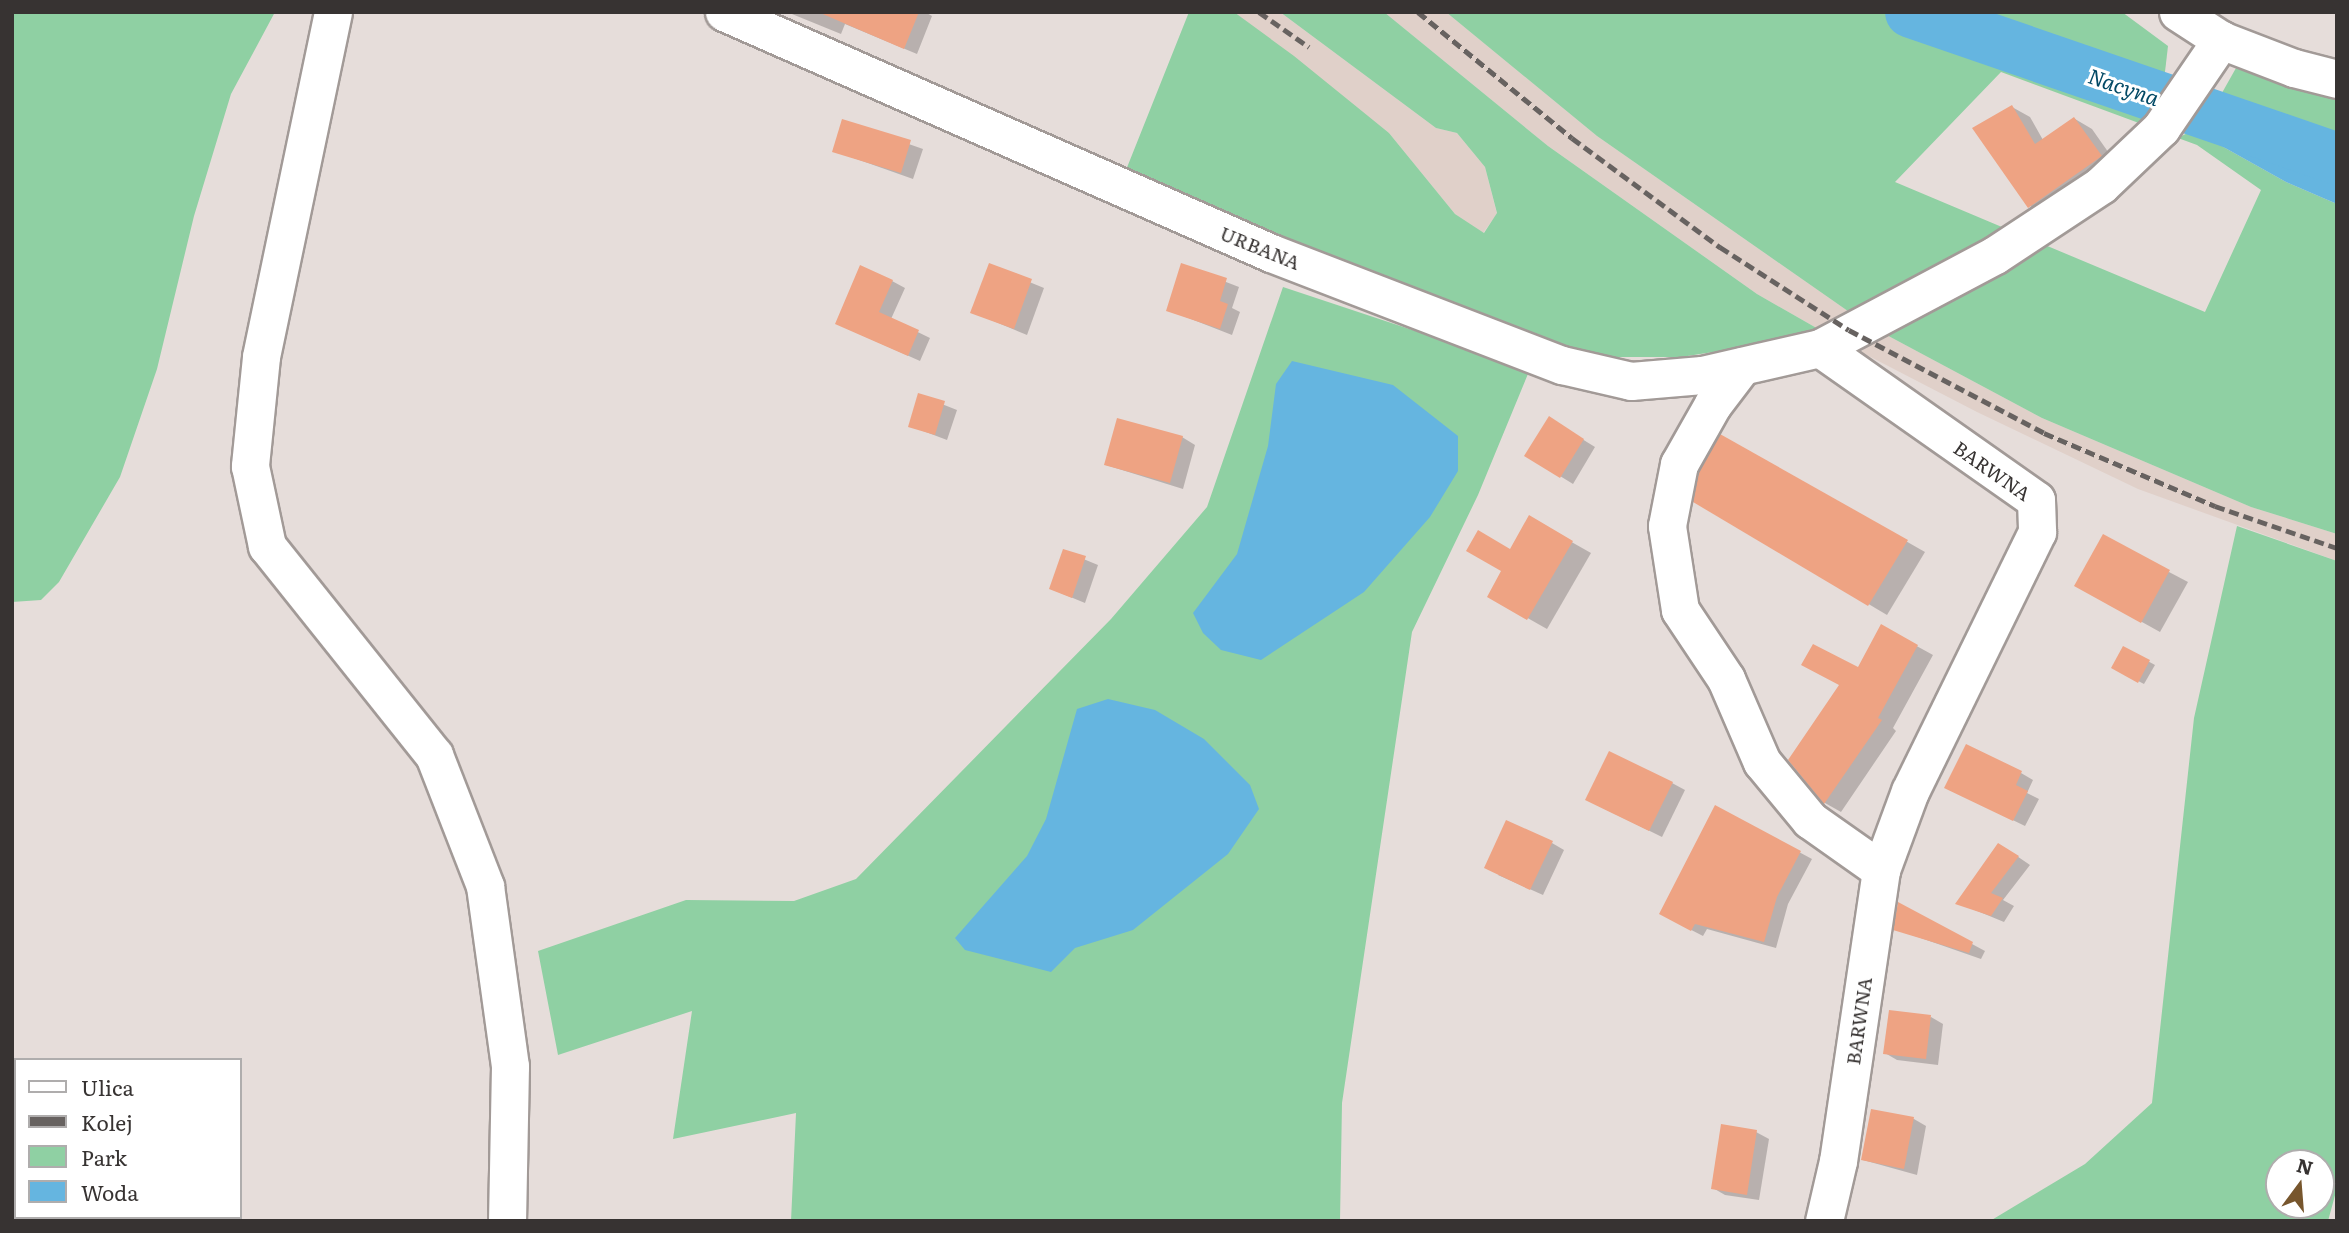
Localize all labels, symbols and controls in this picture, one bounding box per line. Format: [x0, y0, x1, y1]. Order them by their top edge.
water label: Nacyna [2085, 62, 2163, 110]
street label: URBANA [1217, 222, 1303, 274]
street label: BARWNA [1949, 436, 2035, 506]
street label: BARWNA [1842, 976, 1876, 1066]
legend [14, 1058, 242, 1219]
text: Ulica [81, 1071, 134, 1102]
text: Kolej [81, 1106, 133, 1137]
text: Park [81, 1141, 127, 1172]
north arrow [2265, 1149, 2335, 1219]
text: N [2294, 1150, 2317, 1181]
text: Woda [81, 1176, 139, 1207]

